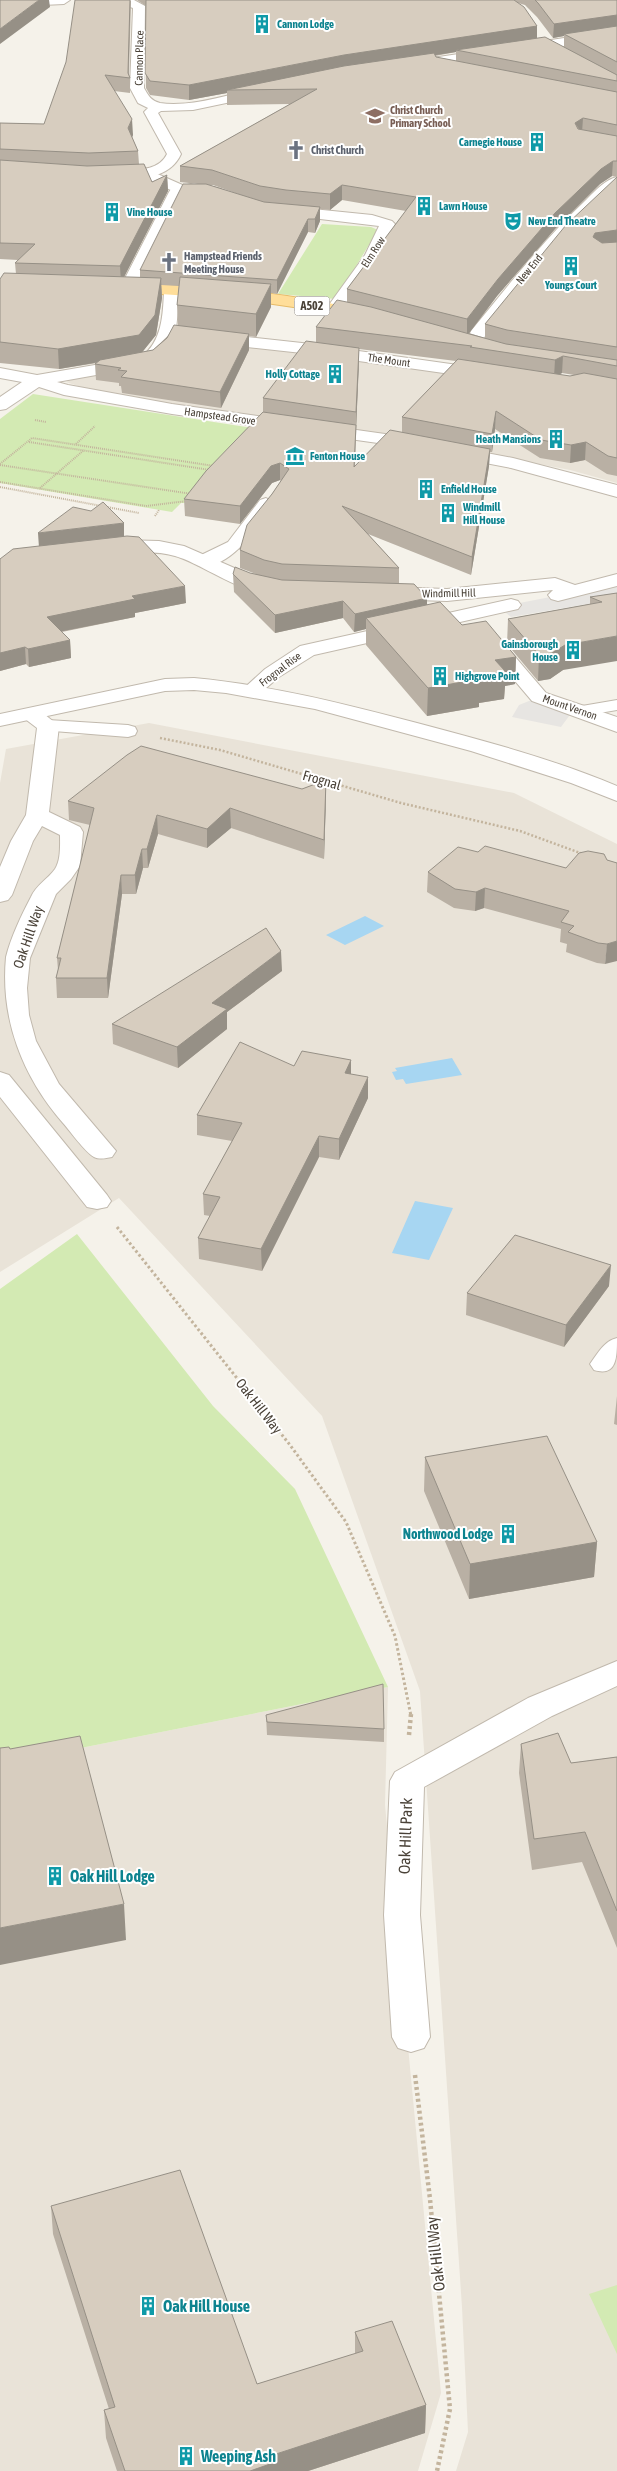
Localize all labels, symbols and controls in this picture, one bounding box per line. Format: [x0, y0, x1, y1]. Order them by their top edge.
building icon: Cannon Lodge [251, 13, 273, 35]
place label: Cannon Lodge [277, 18, 334, 30]
street label: Cannon Place [133, 30, 145, 86]
place label: Christ Church Primary School [390, 104, 452, 129]
school or university icon: Christ Church Primary School [364, 105, 386, 127]
building icon: Carnegie House [526, 131, 548, 153]
place label: Carnegie House [459, 136, 522, 148]
church icon: Christ Church [285, 139, 307, 161]
place label: Christ Church [311, 144, 364, 156]
building icon: Lawn House [413, 195, 435, 217]
place label: Lawn House [439, 200, 488, 212]
building icon: Vine House [101, 201, 123, 223]
place label: Vine House [126, 206, 173, 218]
theatre icon: New End Theatre [502, 210, 524, 232]
place label: New End Theatre [528, 215, 596, 227]
street label: Elm Row [359, 234, 388, 270]
place label: Hampstead Friends Meeting House [184, 250, 262, 275]
church icon: Hampstead Friends Meeting House [158, 251, 180, 273]
street label: New End [513, 252, 545, 286]
building icon: Youngs Court [560, 255, 582, 277]
place label: Youngs Court [544, 279, 598, 291]
road number: A502 [294, 296, 330, 316]
street label: The Mount [367, 351, 411, 369]
building icon: Holly Cottage [324, 363, 346, 385]
place label: Holly Cottage [266, 368, 320, 380]
street label: Hampstead Grove [184, 405, 256, 427]
building icon: Heath Mansions [545, 428, 567, 450]
place label: Heath Mansions [476, 433, 541, 445]
museum icon: Fenton House [284, 445, 306, 467]
place label: Fenton House [310, 450, 365, 462]
building icon: Enfield House [415, 478, 437, 500]
place label: Enfield House [441, 483, 497, 495]
place label: Windmill Hill House [462, 501, 505, 526]
building icon: Windmill Hill House [437, 502, 459, 524]
street label: Windmill Hill [422, 587, 476, 599]
place label: Gainsborough House [501, 638, 558, 663]
building icon: Gainsborough House [562, 639, 584, 661]
street label: Frognal Rise [257, 649, 303, 689]
building icon: Highgrove Point [429, 665, 451, 687]
place label: Highgrove Point [455, 670, 520, 682]
street label: Mount Vernon [541, 692, 599, 722]
street label: Frognal [301, 767, 343, 793]
street label: Oak Hill Way [10, 903, 46, 971]
street label: Oak Hill Way [233, 1375, 286, 1437]
building icon: Northwood Lodge [497, 1523, 519, 1545]
place label: Northwood Lodge [403, 1526, 493, 1542]
street label: Oak Hill Park [395, 1798, 415, 1874]
building icon: Oak Hill Lodge [44, 1865, 66, 1887]
place label: Oak Hill Lodge [70, 1867, 155, 1885]
street label: Oak Hill Way [422, 2215, 449, 2292]
building icon: Oak Hill House [137, 2295, 159, 2317]
place label: Oak Hill House [163, 2297, 250, 2315]
building icon: Weeping Ash [175, 2445, 197, 2467]
place label: Weeping Ash [200, 2447, 276, 2465]

